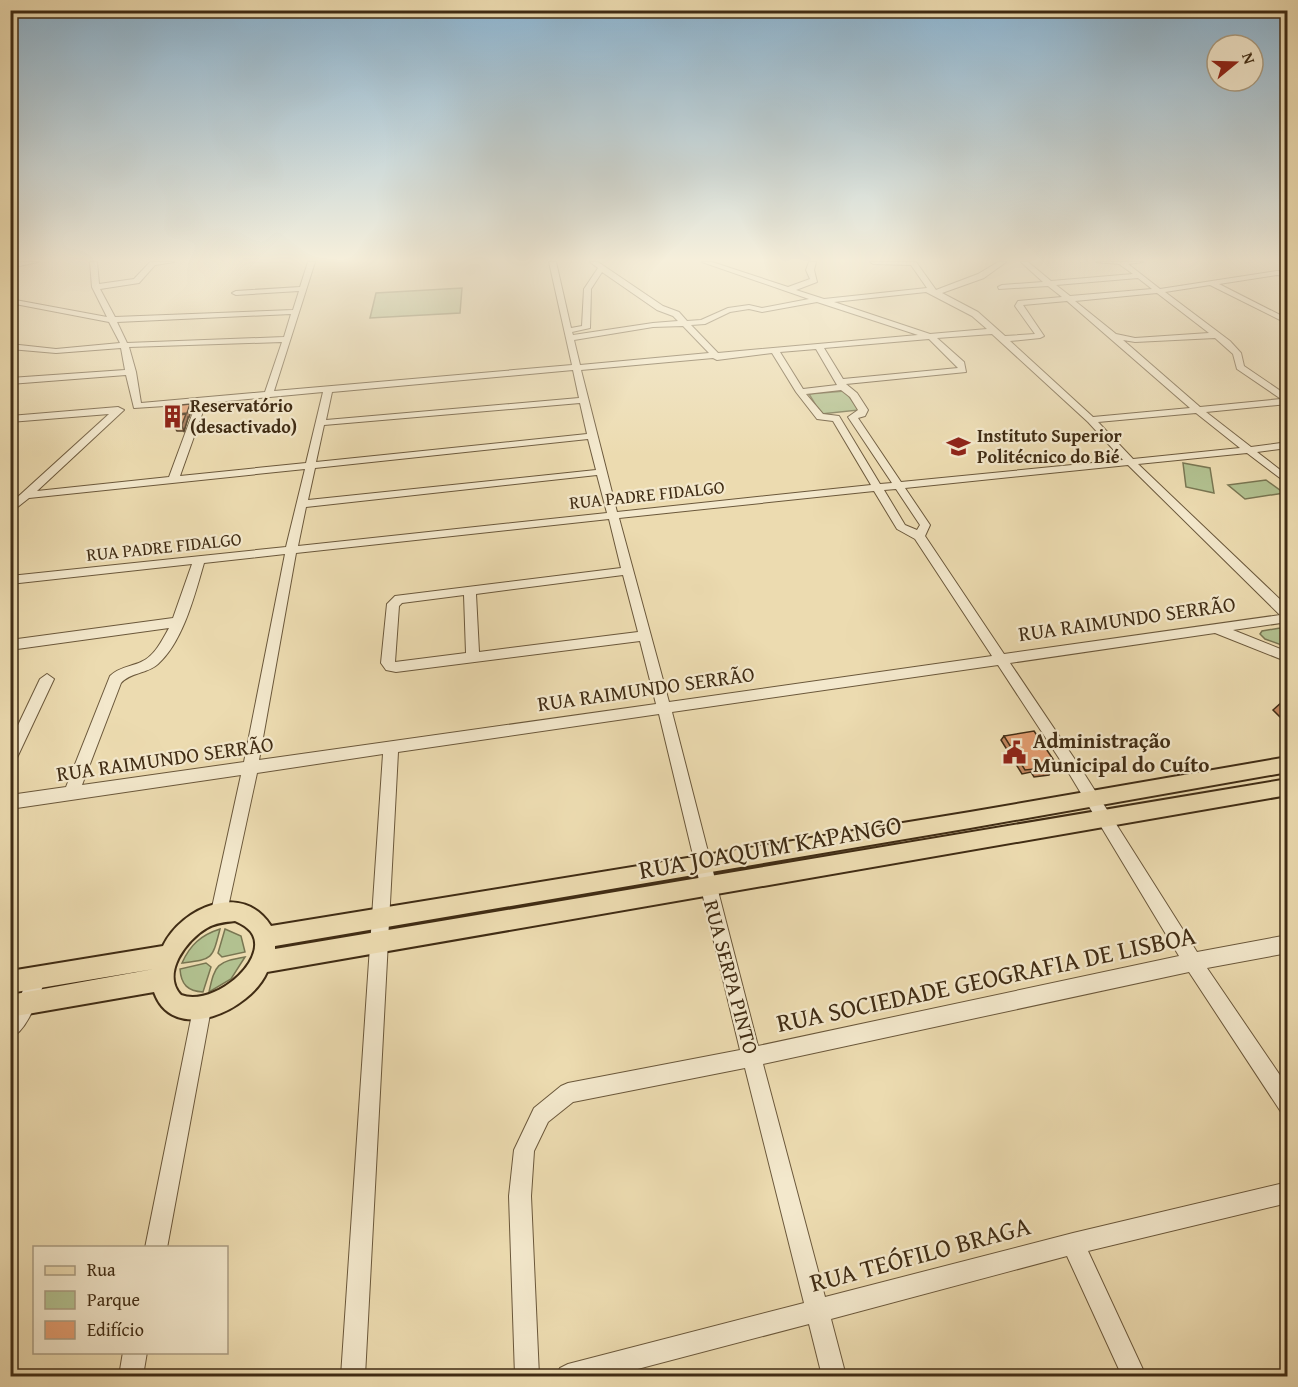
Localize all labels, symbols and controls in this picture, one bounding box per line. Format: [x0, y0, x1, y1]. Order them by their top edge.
north arrow [1205, 33, 1265, 93]
text: N [1236, 49, 1262, 67]
place label: Reservatório (desactivado) [190, 392, 297, 440]
building icon: Reservatório (desactivado) [159, 403, 185, 429]
place label: Instituto Superior Politécnico do Bié [977, 422, 1123, 470]
school or university icon: Instituto Superior Politécnico do Bié [946, 433, 972, 459]
street label: RUA PADRE FIDALGO [568, 473, 726, 516]
street label: RUA PADRE FIDALGO [85, 525, 243, 568]
street label: RUA RAIMUNDO SERRÃO [1016, 588, 1238, 649]
street label: RUA RAIMUNDO SERRÃO [535, 658, 757, 719]
place label: Administração Municipal do Cuíto [1033, 725, 1209, 780]
street label: RUA RAIMUNDO SERRÃO [54, 728, 276, 789]
public building icon: Administração Municipal do Cuíto [1002, 740, 1028, 766]
street label: RUA JOAQUIM KAPANGO [635, 804, 904, 889]
street label: RUA SERPA PINTO [696, 896, 767, 1057]
street label: RUA SOCIEDADE GEOGRAFIA DE LISBOA [773, 915, 1199, 1042]
street label: RUA TEÓFILO BRAGA [805, 1205, 1035, 1302]
legend [33, 1246, 228, 1354]
text: Rua [87, 1256, 116, 1283]
text: Parque [87, 1286, 140, 1313]
text: Edifício [87, 1316, 144, 1343]

